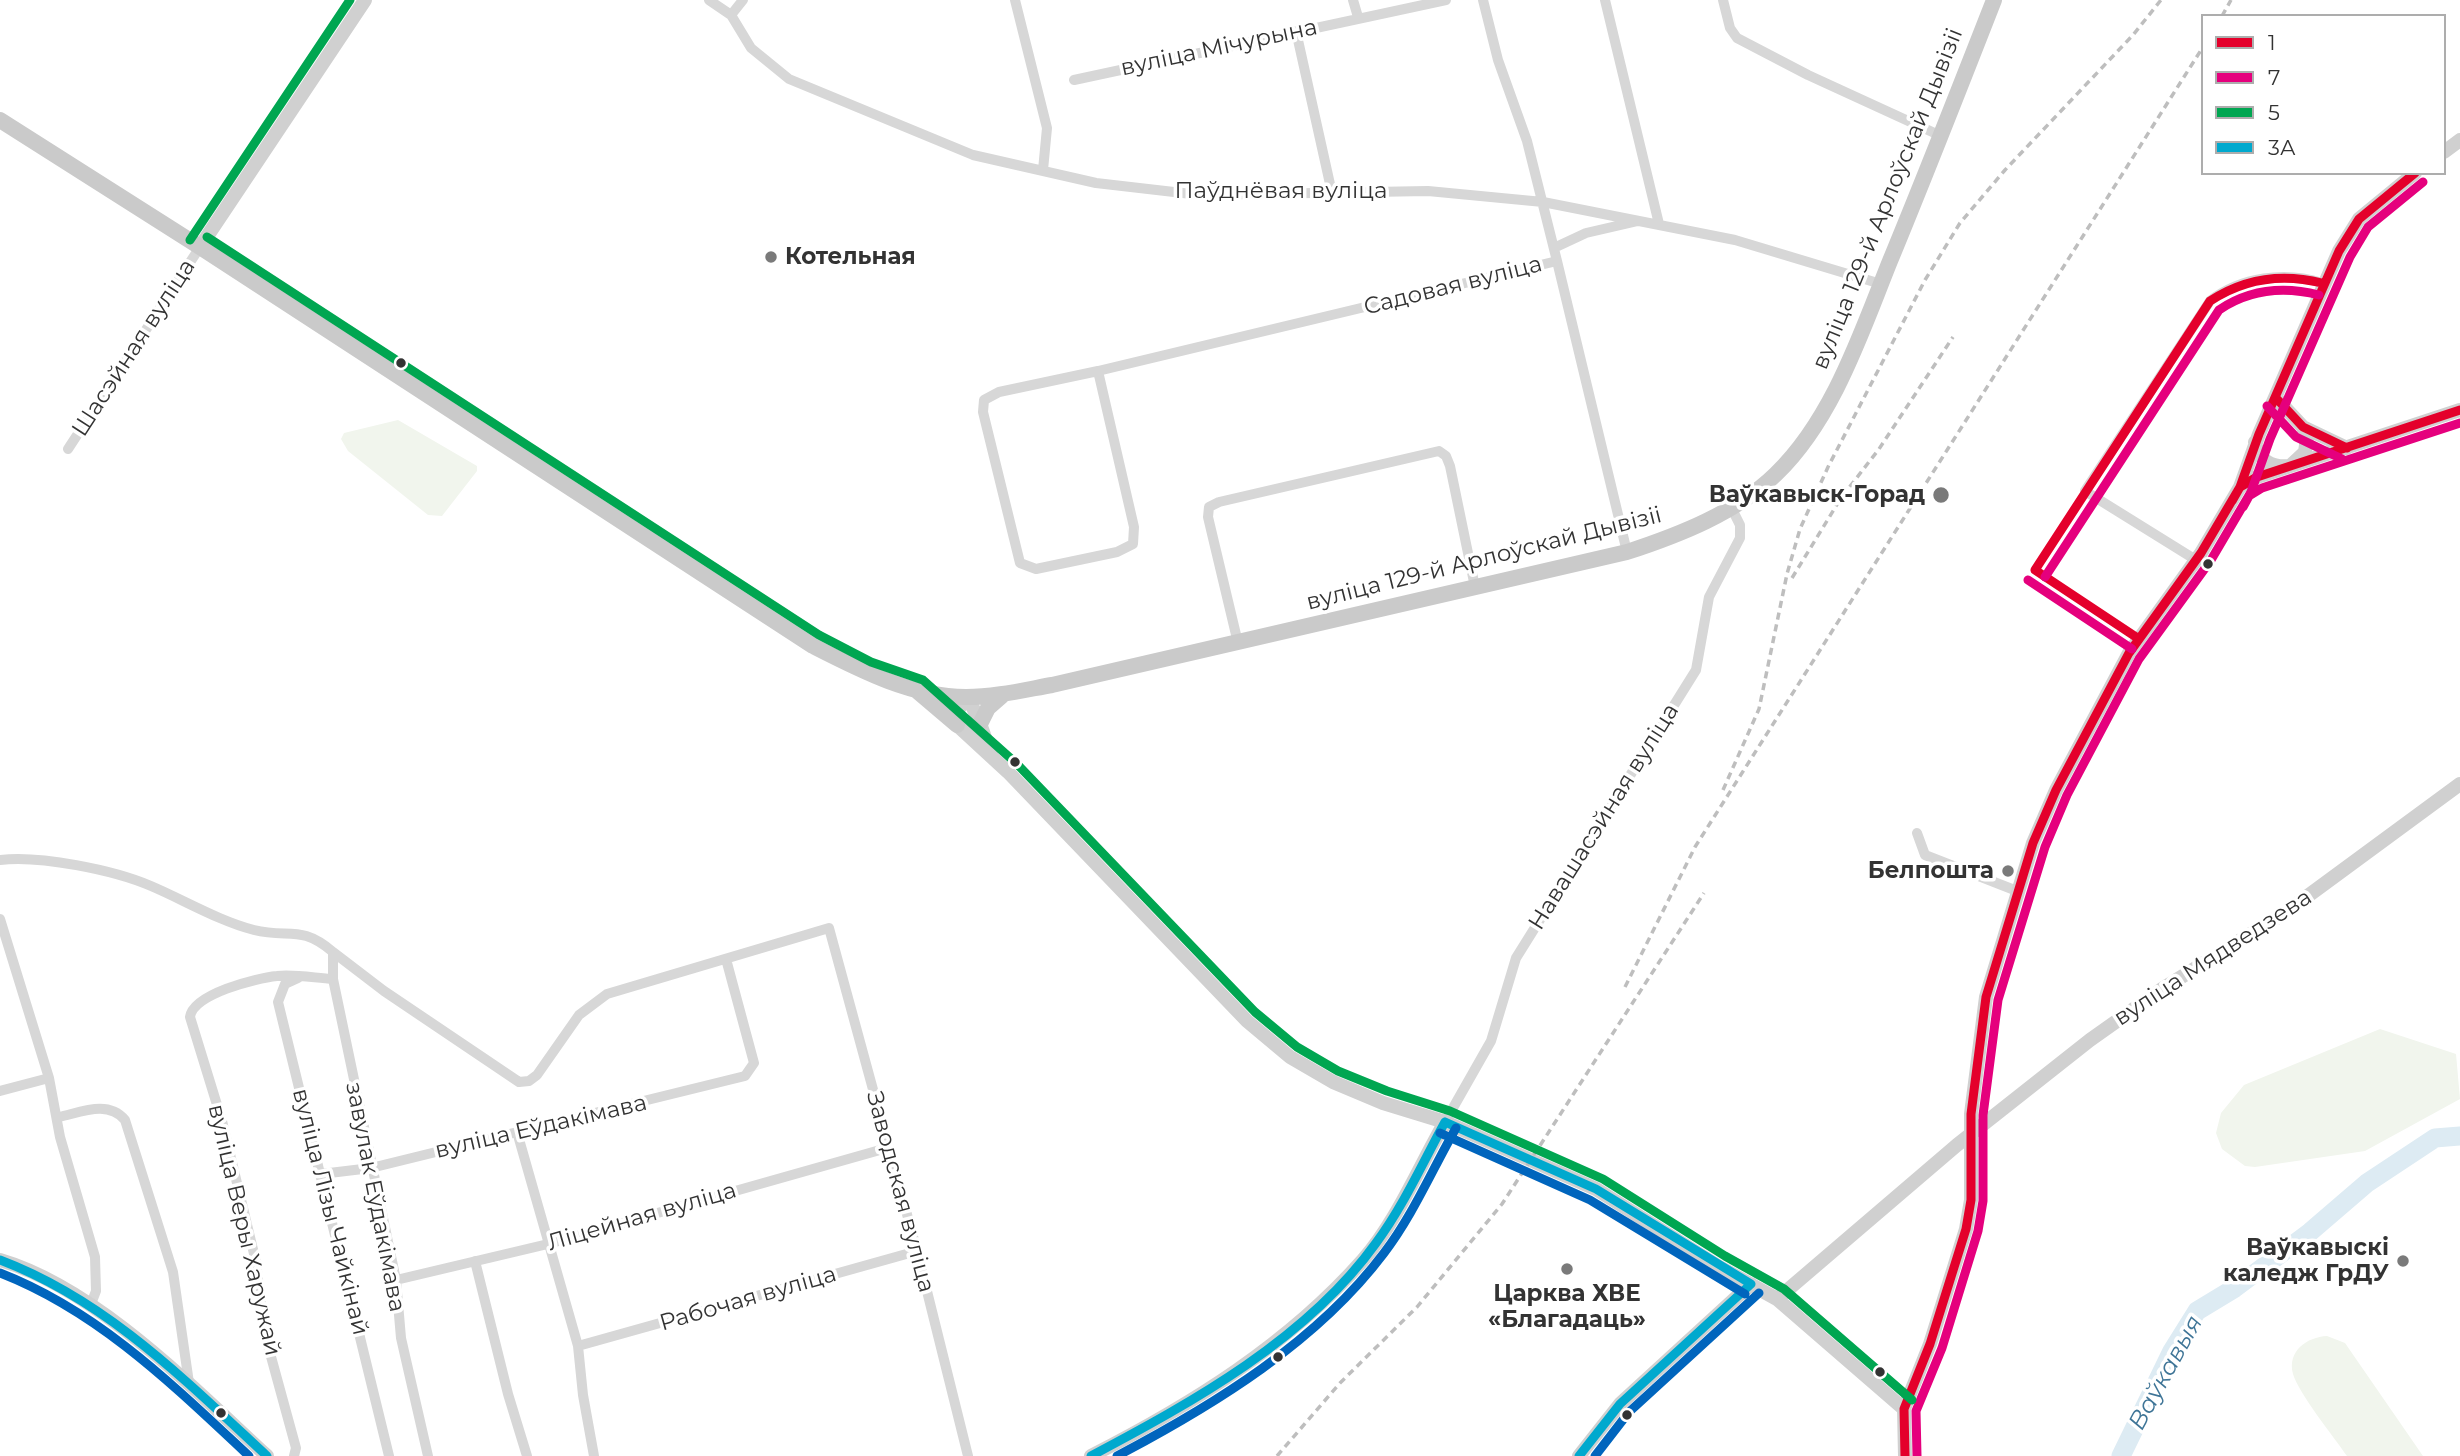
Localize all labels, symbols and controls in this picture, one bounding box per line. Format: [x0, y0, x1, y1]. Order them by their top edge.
street label: вуліца Мічурына [1118, 14, 1320, 82]
legend [2201, 14, 2446, 175]
street label: вуліца 129-й Арлоўскай Дывізіі [1807, 24, 1969, 374]
text: 1 [2268, 30, 2276, 55]
text: 7 [2268, 65, 2280, 90]
text: 5 [2268, 100, 2280, 125]
text: 3А [2268, 135, 2296, 160]
street label: Паўднёвая вуліца [1175, 177, 1387, 205]
place label: Котельная [785, 243, 916, 271]
marker: Котельная [763, 249, 779, 265]
street label: Садовая вуліца [1361, 250, 1545, 322]
street label: Шасэйная вуліца [66, 254, 202, 442]
unlabelled marker [394, 356, 408, 370]
place label: Ваўкавыск-Горад [1709, 481, 1925, 509]
marker: Ваўкавыск-Горад [1931, 485, 1951, 505]
street label: вуліца 129-й Арлоўскай Дывізіі [1303, 501, 1665, 617]
unlabelled marker [2201, 557, 2215, 571]
street label: Навашасэйная вуліца [1523, 699, 1685, 935]
unlabelled marker [1008, 755, 1022, 769]
place label: Белпошта [1868, 857, 1994, 885]
marker: Белпошта [2000, 863, 2016, 879]
street label: вуліца Мядведзева [2109, 884, 2317, 1032]
street label: завулак Еўдакімава [339, 1080, 411, 1314]
street label: вуліца Лізы Чайкінай [286, 1086, 374, 1338]
street label: Заводская вуліца [860, 1088, 940, 1296]
street label: вуліца Еўдакімава [432, 1089, 650, 1165]
street label: вуліца Веры Харужай [202, 1102, 286, 1358]
street label: Ліцейная вуліца [544, 1177, 740, 1257]
place label: Ваўкавыскі каледж ГрДУ [2223, 1234, 2389, 1288]
marker: Ваўкавыскі каледж ГрДУ [2395, 1253, 2411, 1269]
street label: Рабочая вуліца [656, 1261, 840, 1337]
marker: Царква ХВЕ «Благадаць» [1559, 1261, 1575, 1277]
place label: Царква ХВЕ «Благадаць» [1488, 1280, 1646, 1334]
water label: Ваўкавыя [2123, 1311, 2209, 1435]
unlabelled marker [1271, 1350, 1285, 1364]
unlabelled marker [1873, 1365, 1887, 1379]
unlabelled marker [214, 1406, 228, 1420]
unlabelled marker [1620, 1408, 1634, 1422]

